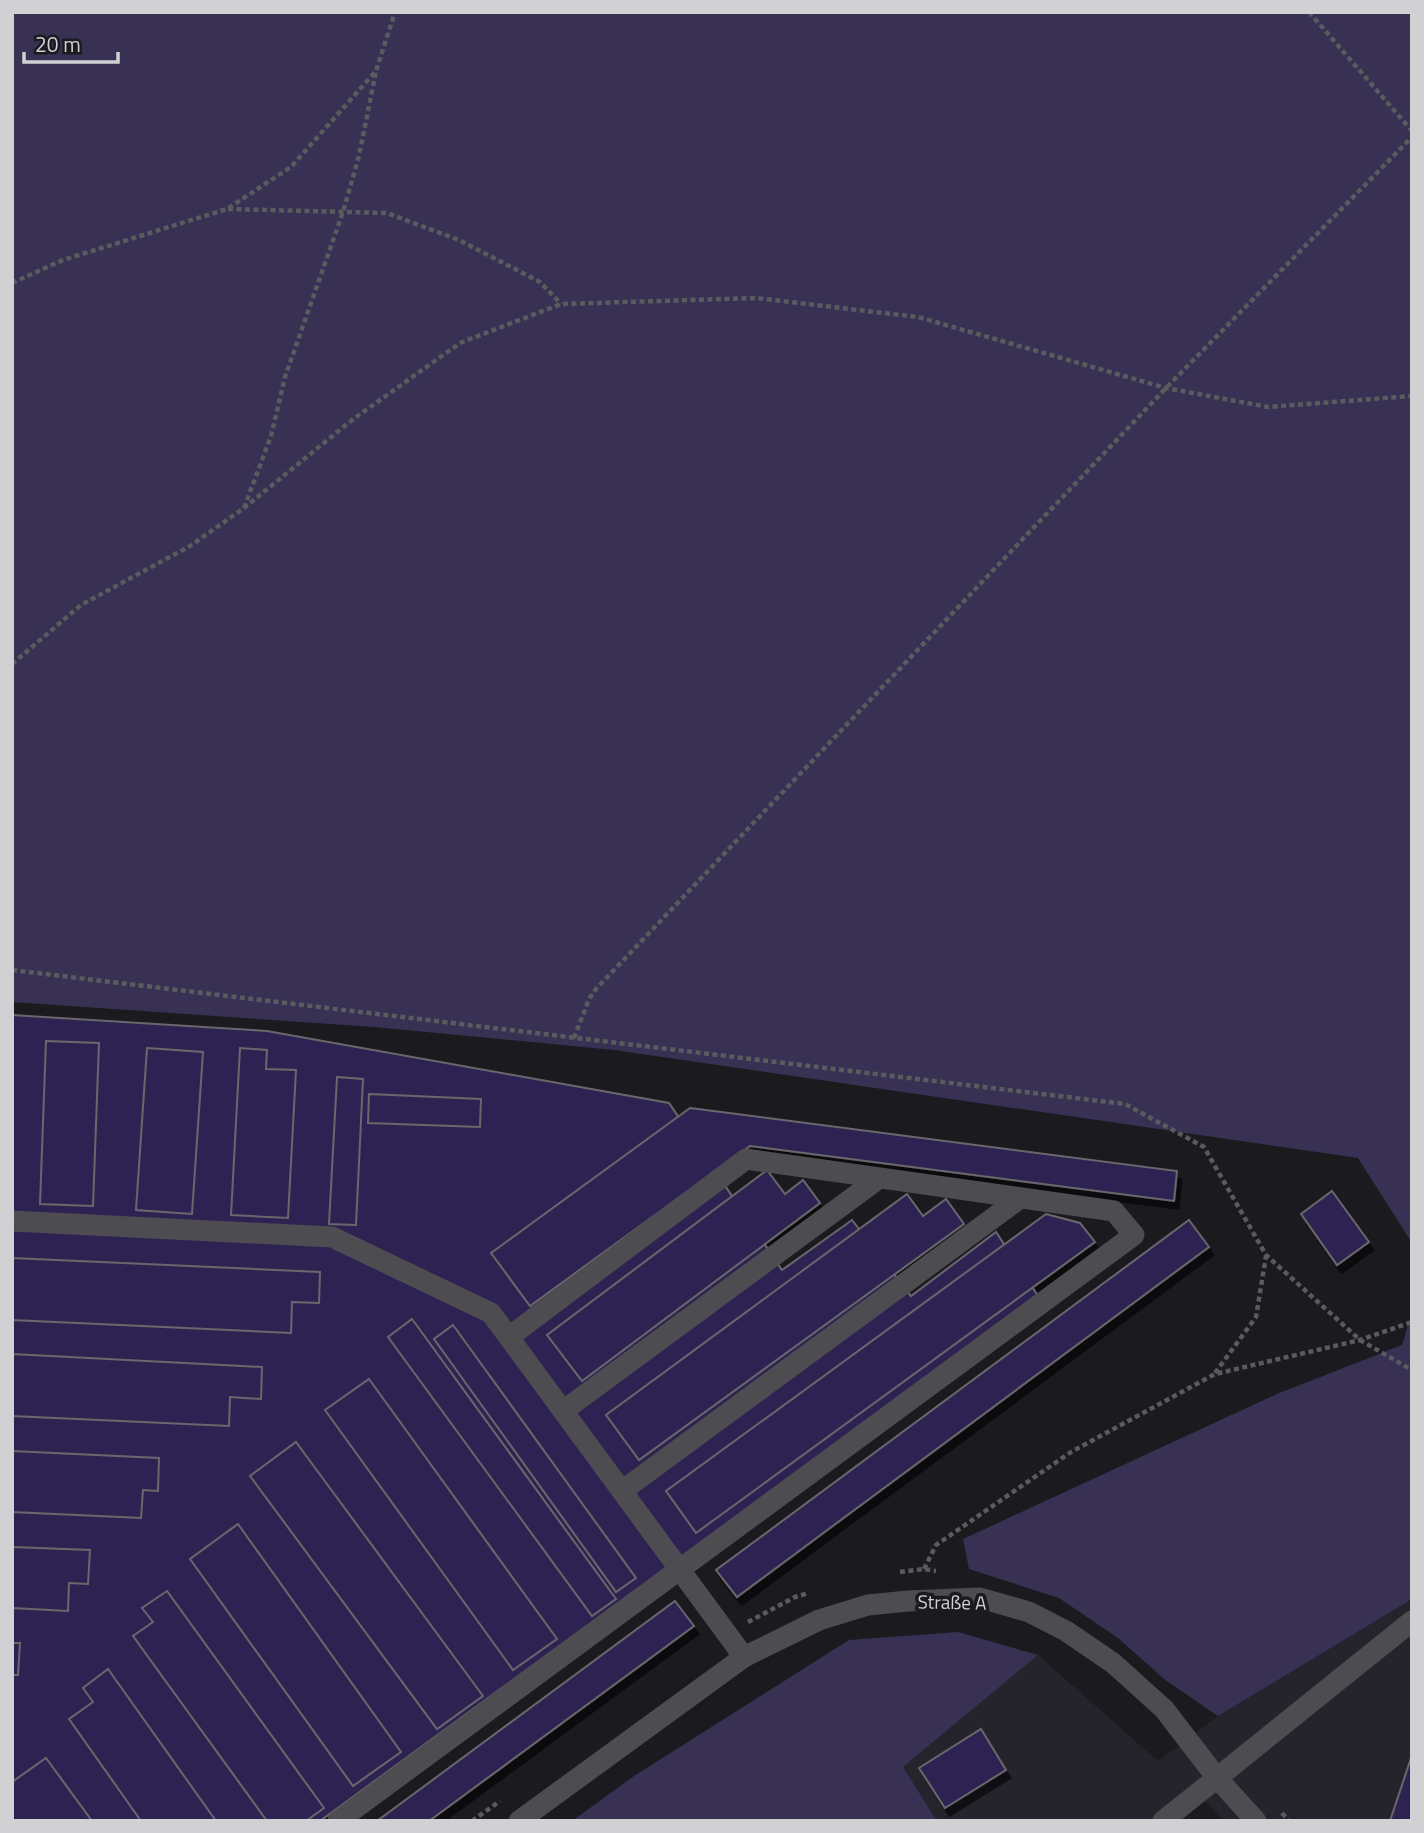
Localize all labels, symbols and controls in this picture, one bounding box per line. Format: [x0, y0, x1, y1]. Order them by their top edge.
scale bar [24, 21, 119, 65]
text: 20 m [35, 28, 81, 60]
street label: Straße A [917, 1586, 987, 1617]

